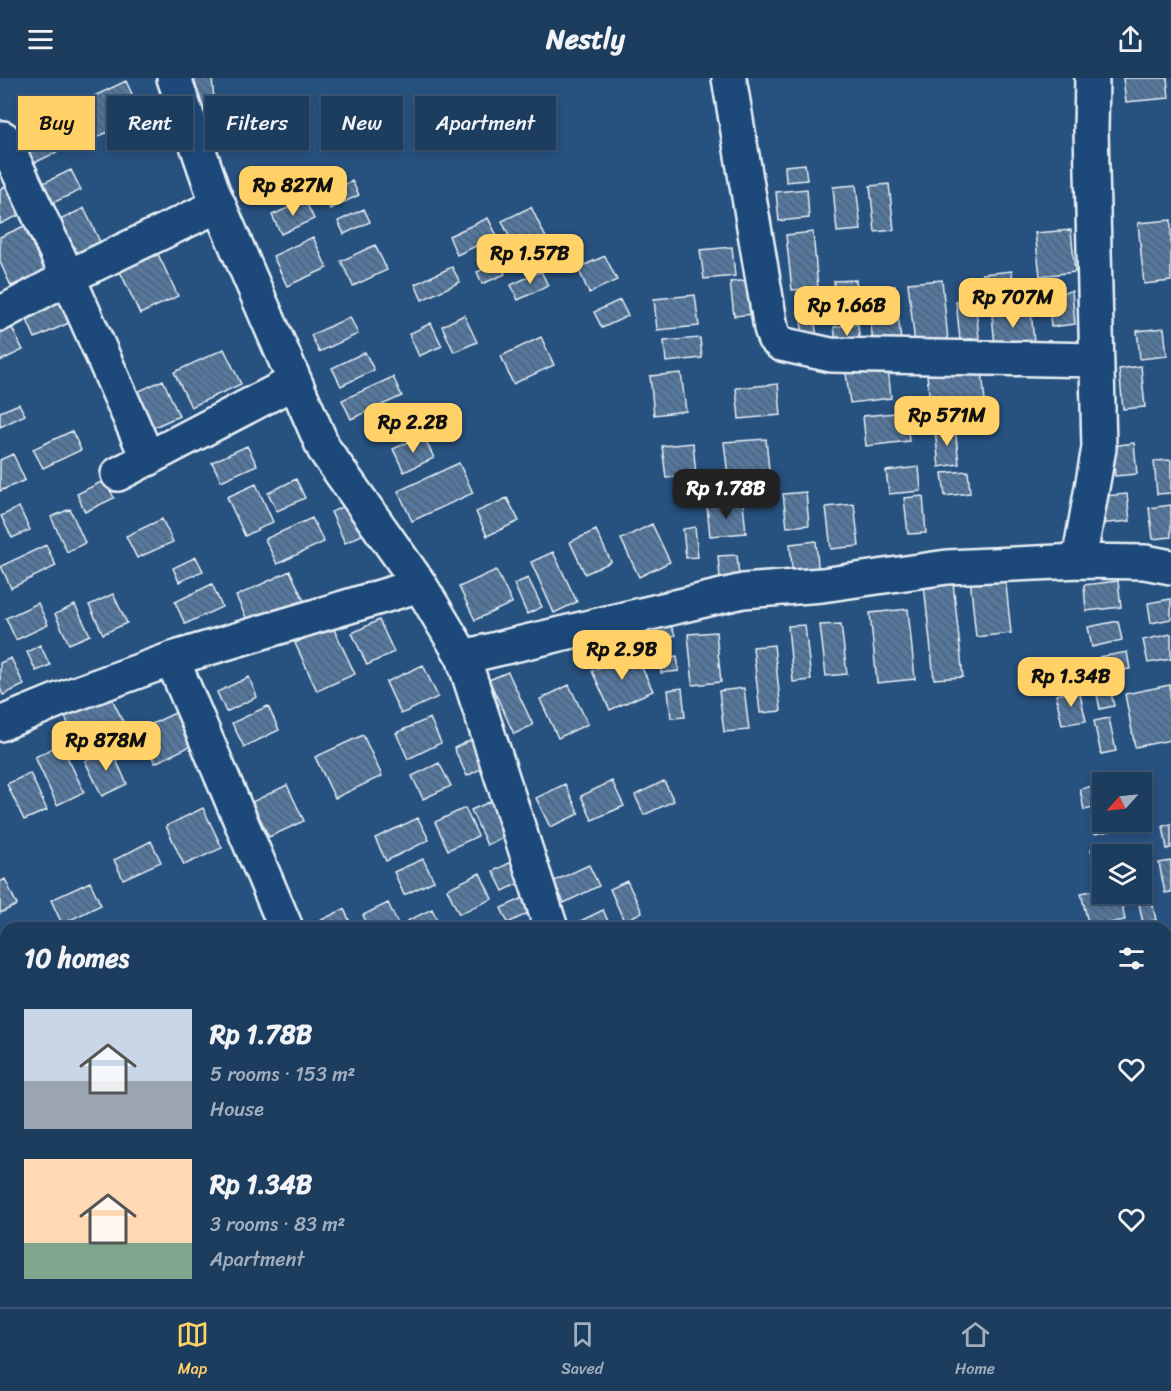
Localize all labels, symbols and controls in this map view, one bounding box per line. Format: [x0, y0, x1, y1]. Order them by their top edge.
text: Nestly [546, 15, 625, 63]
icon: menu [24, 23, 57, 56]
icon: share [1114, 23, 1147, 56]
chip: Buy [18, 96, 95, 150]
chip: Rent [107, 96, 193, 150]
chip: Filters [205, 96, 309, 150]
chip: New [321, 96, 403, 150]
chip: Apartment [415, 96, 556, 150]
pin: Rp 827M [238, 166, 348, 217]
text: Rp 827M [253, 168, 333, 203]
pin: Rp 1.57B [468, 234, 592, 285]
text: Rp 1.57B [491, 236, 569, 271]
pin: Rp 707M [958, 278, 1068, 329]
text: Rp 707M [973, 280, 1053, 315]
pin: Rp 1.66B [785, 286, 909, 337]
text: Rp 1.66B [808, 288, 886, 323]
pin: Rp 571M [892, 396, 1002, 447]
text: Rp 571M [908, 398, 986, 433]
pin: Rp 2.2B [358, 403, 468, 454]
text: Rp 2.2B [378, 405, 448, 440]
pin: Rp 1.78B [664, 469, 788, 520]
text: Rp 1.78B [687, 471, 765, 506]
pin: Rp 2.9B [567, 630, 677, 681]
text: Rp 2.9B [587, 632, 657, 667]
pin: Rp 1.34B [1009, 657, 1133, 708]
text: Rp 1.34B [1032, 659, 1110, 694]
pin: Rp 878M [51, 721, 161, 772]
text: Rp 878M [66, 723, 146, 758]
north arrow [1092, 772, 1152, 832]
map controls [1092, 772, 1152, 904]
button: layers [1092, 844, 1152, 904]
text: 10 homes [24, 935, 129, 981]
icon: filters [1115, 942, 1148, 975]
text: Rp 1.78B [210, 1011, 312, 1057]
icon: home [72, 1033, 144, 1105]
icon: heart [1115, 1053, 1148, 1086]
text: 5 rooms · 153 m² [210, 1057, 355, 1092]
text: House [210, 1092, 264, 1127]
text: Rp 1.34B [210, 1161, 312, 1207]
icon: home [72, 1183, 144, 1255]
icon: heart [1115, 1203, 1148, 1236]
text: 3 rooms · 83 m² [210, 1207, 345, 1242]
text: Apartment [210, 1242, 304, 1277]
tab: Map [176, 1318, 209, 1383]
tab: Saved [561, 1318, 603, 1383]
tab: Home [955, 1318, 995, 1383]

